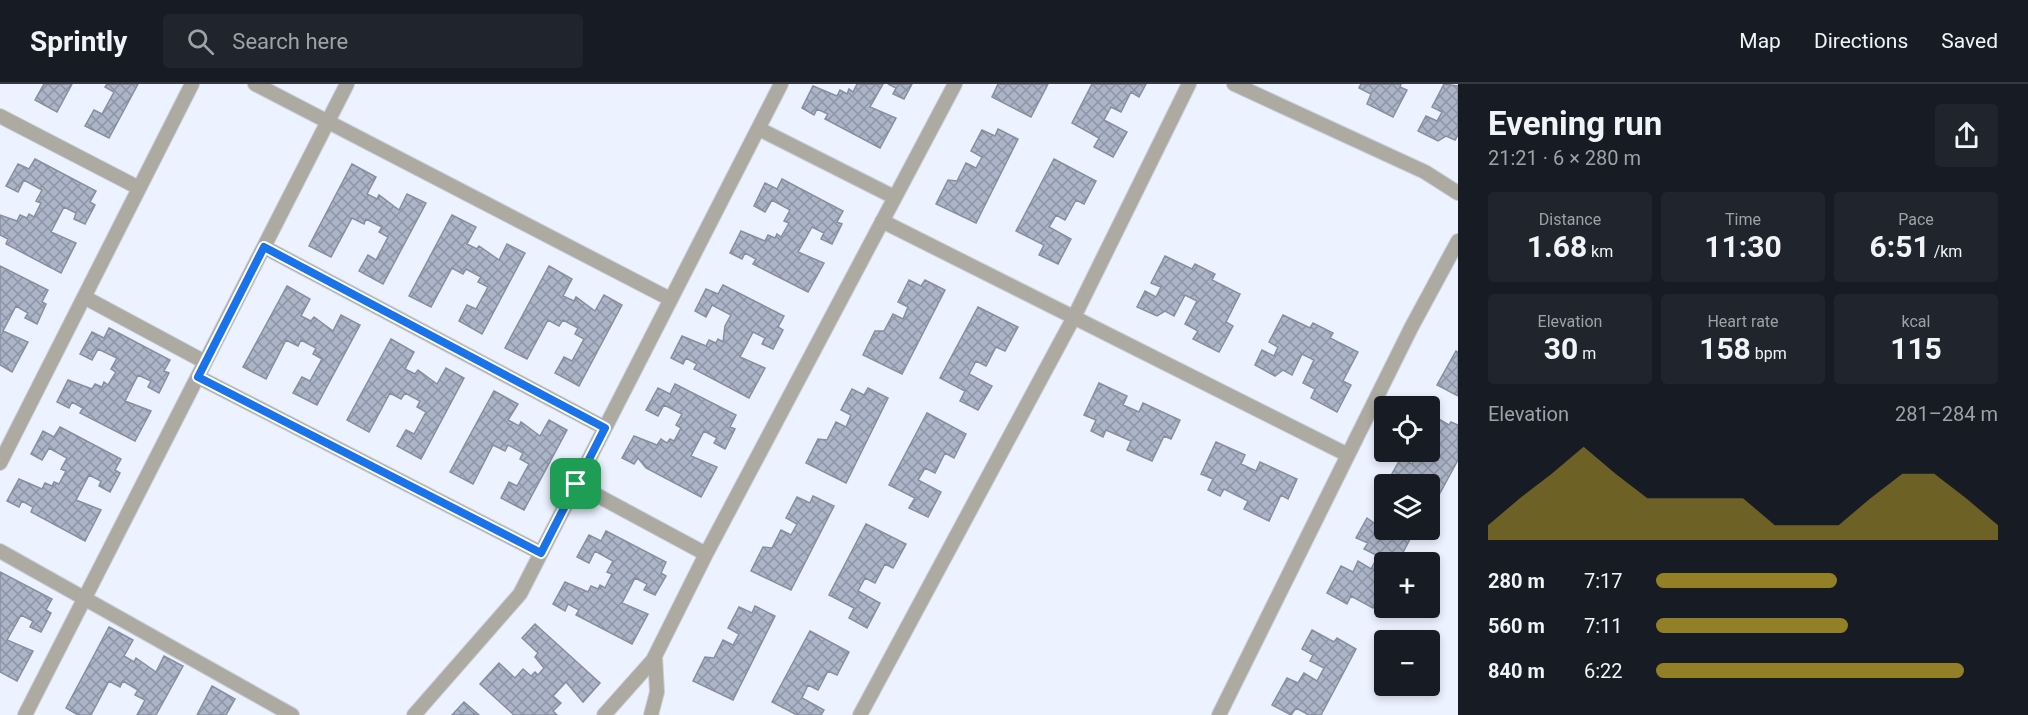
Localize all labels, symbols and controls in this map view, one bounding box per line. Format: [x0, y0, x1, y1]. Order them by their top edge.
search box [163, 14, 583, 68]
text: Sprintly [30, 25, 127, 58]
icon: search [184, 25, 217, 58]
text: Search here [232, 29, 348, 54]
text: Map [1739, 29, 1781, 53]
text: Directions [1814, 29, 1908, 53]
text: Saved [1941, 29, 1998, 53]
text: Evening run [1488, 104, 1662, 143]
button: share [1935, 104, 1998, 167]
text: 21:21 · 6 × 280 m [1488, 146, 1641, 170]
text: Distance [1539, 210, 1601, 229]
text: Time [1725, 210, 1761, 229]
text: Pace [1898, 210, 1934, 229]
text: 1.68 [1527, 229, 1587, 264]
text: 11:30 [1704, 229, 1782, 264]
text: 6:51 [1870, 229, 1930, 264]
text: km [1587, 242, 1613, 261]
text: /km [1930, 242, 1962, 261]
text: Elevation [1538, 312, 1602, 331]
text: Heart rate [1707, 312, 1779, 331]
text: kcal [1902, 312, 1930, 331]
text: 30 [1544, 331, 1578, 366]
text: 158 [1699, 331, 1751, 366]
text: 115 [1890, 331, 1942, 366]
text: m [1578, 344, 1596, 363]
text: bpm [1751, 344, 1787, 363]
map controls [1374, 396, 1440, 696]
button: locate [1374, 396, 1440, 462]
text: Elevation [1488, 402, 1569, 426]
text: 281–284 m [1895, 402, 1998, 426]
pin [550, 458, 601, 509]
icon: arrive [559, 467, 592, 500]
button: layers [1374, 474, 1440, 540]
button: + [1374, 552, 1440, 618]
text: 280 m [1488, 569, 1545, 593]
text: 7:17 [1584, 569, 1623, 593]
text: 560 m [1488, 614, 1545, 638]
text: 7:11 [1584, 614, 1623, 638]
button: − [1374, 630, 1440, 696]
text: 840 m [1488, 659, 1545, 683]
text: 6:22 [1584, 659, 1623, 683]

